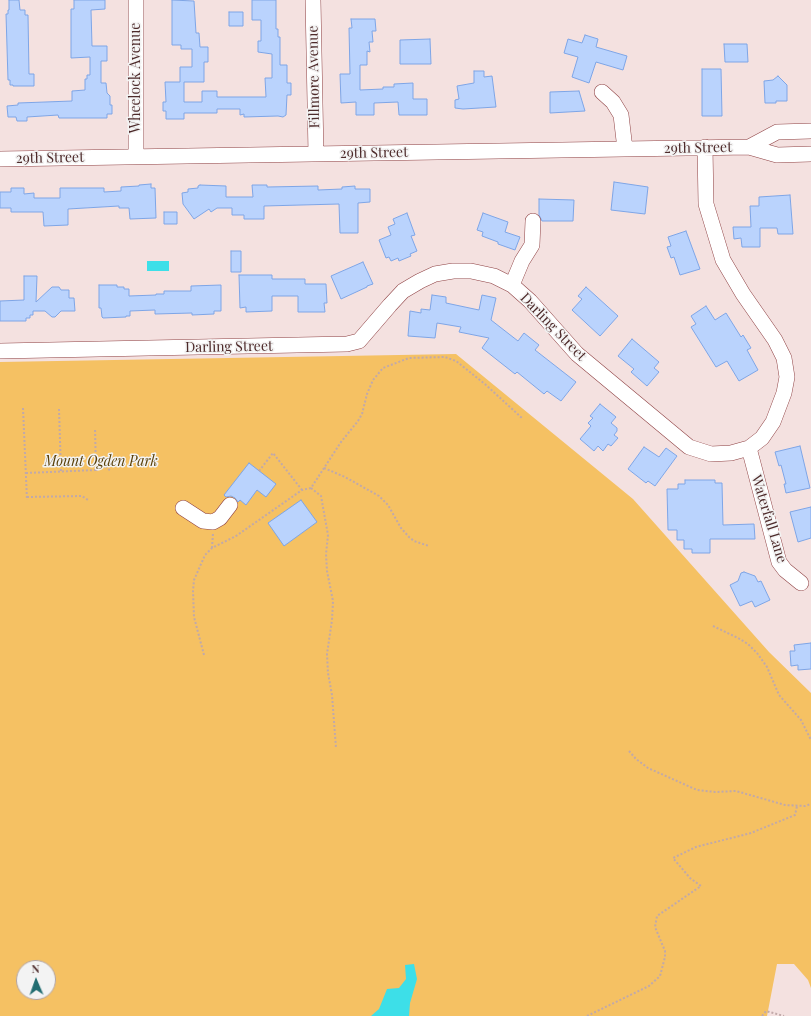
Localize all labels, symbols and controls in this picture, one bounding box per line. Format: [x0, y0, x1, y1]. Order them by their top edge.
street label: Wheelock Avenue [128, 23, 144, 133]
street label: Fillmore Avenue [305, 25, 323, 129]
street label: 29th Street [664, 139, 732, 157]
street label: 29th Street [340, 144, 408, 162]
street label: 29th Street [16, 149, 84, 167]
street label: Darling Street [516, 290, 590, 364]
street label: Darling Street [185, 338, 273, 356]
park label: Mount Ogden Park [44, 454, 158, 470]
street label: Waterfall Lane [748, 473, 790, 565]
north arrow [16, 960, 56, 1000]
text: N [31, 961, 40, 976]

